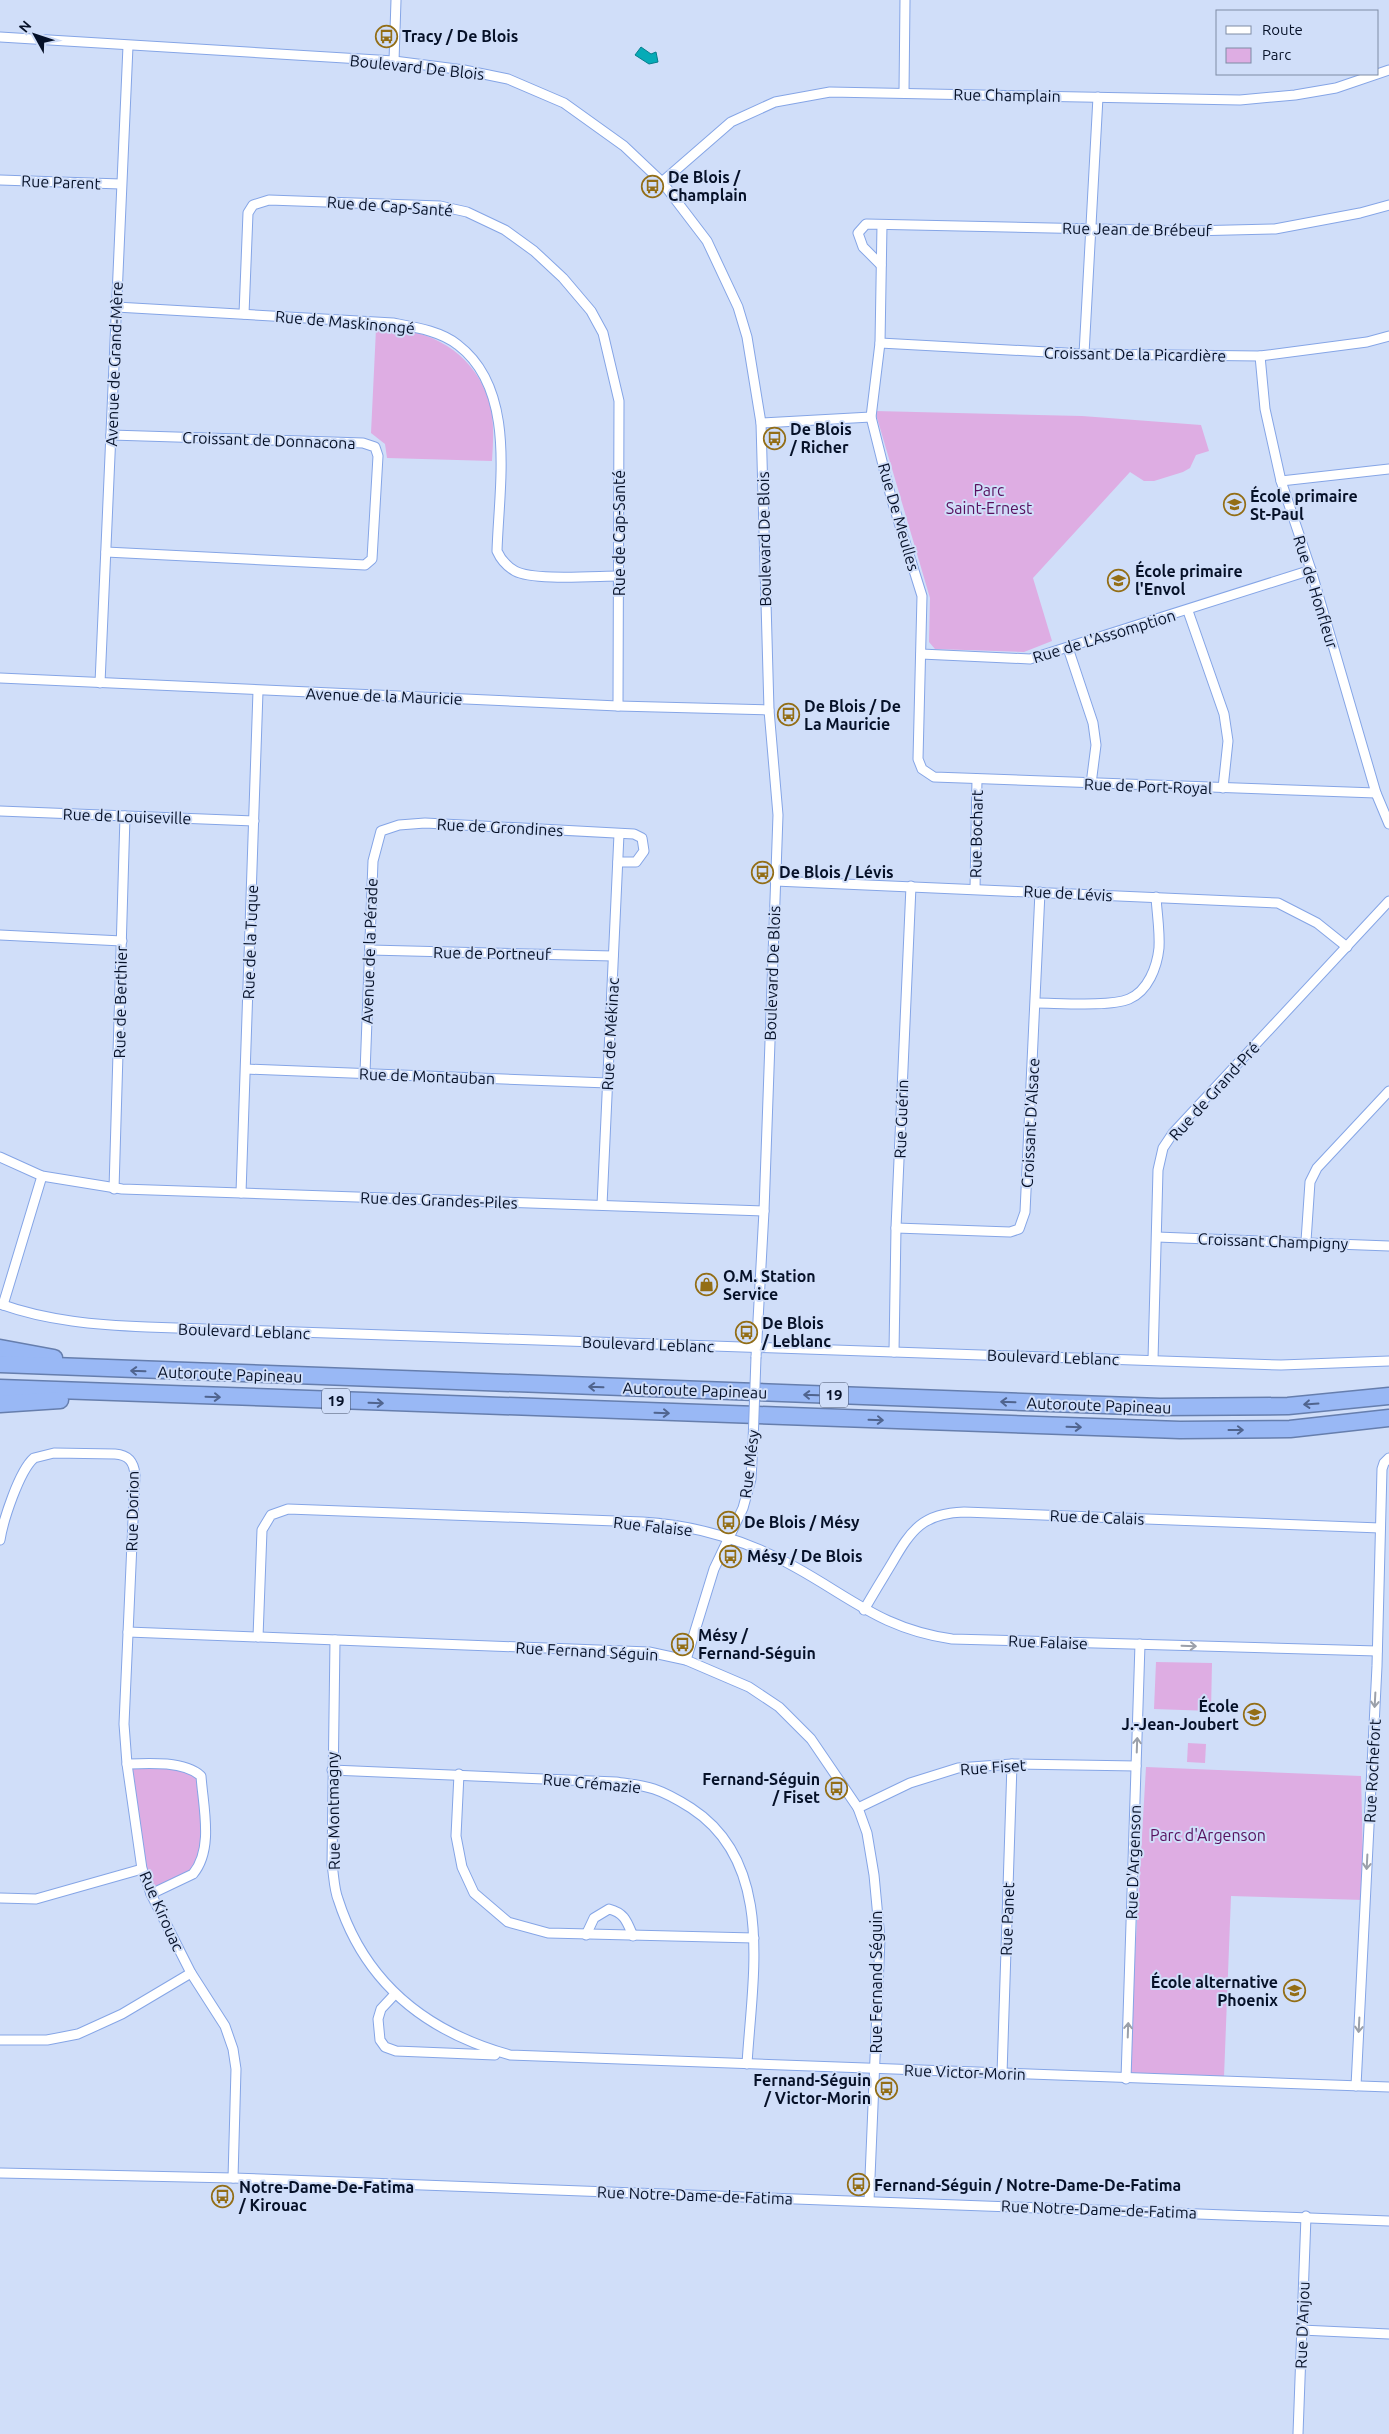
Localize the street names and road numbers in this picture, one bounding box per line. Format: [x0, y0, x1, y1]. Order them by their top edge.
street label: Boulevard De Blois [349, 51, 485, 83]
street label: Rue Champlain [953, 85, 1061, 105]
street label: Rue Parent [21, 172, 102, 192]
street label: Rue de Cap-Santé [326, 193, 454, 219]
street label: Rue Jean de Brébeuf [1062, 219, 1213, 239]
street label: Avenue de Grand-Mère [102, 281, 126, 447]
street label: Rue de Maskinongé [274, 307, 416, 337]
street label: Croissant De la Picardière [1044, 343, 1226, 365]
street label: Croissant de Donnacona [182, 428, 356, 452]
street label: Rue De Meulles [875, 461, 923, 573]
street label: Rue de Cap-Santé [610, 470, 628, 596]
street label: Boulevard De Blois [754, 471, 774, 607]
street label: Rue de Honfleur [1290, 533, 1342, 651]
street label: Rue de L'Assomption [1030, 606, 1178, 666]
street label: Avenue de la Mauricie [305, 684, 463, 708]
street label: Rue de Port-Royal [1084, 775, 1212, 797]
street label: Rue Bochart [966, 789, 986, 878]
street label: Rue de Louiseville [62, 805, 192, 827]
street label: Rue de Grondines [436, 815, 564, 839]
street label: Avenue de la Pérade [357, 878, 381, 1024]
street label: Rue de Lévis [1023, 882, 1113, 904]
street label: Rue de la Tuque [239, 884, 261, 1000]
street label: Boulevard De Blois [761, 905, 783, 1041]
street label: Rue de Portneuf [433, 943, 552, 963]
street label: Rue de Berthier [110, 945, 130, 1059]
street label: Rue de Mékinac [598, 977, 622, 1091]
street label: Rue de Grand-Pré [1165, 1038, 1263, 1144]
street label: Croissant D'Alsace [1018, 1058, 1042, 1188]
street label: Rue de Montauban [359, 1065, 495, 1087]
street label: Rue Guérin [891, 1079, 911, 1159]
street label: Rue des Grandes-Piles [360, 1188, 518, 1212]
street label: Croissant Champigny [1198, 1229, 1349, 1253]
street label: Boulevard Leblanc [178, 1320, 311, 1342]
street label: Boulevard Leblanc [582, 1333, 715, 1355]
street label: Boulevard Leblanc [987, 1346, 1120, 1368]
street label: Autoroute Papineau [157, 1362, 303, 1386]
street label: Autoroute Papineau [622, 1378, 768, 1402]
road number: 19 [820, 1382, 848, 1408]
road number: 19 [322, 1388, 350, 1414]
street label: Autoroute Papineau [1026, 1393, 1172, 1417]
street label: Rue Mésy [736, 1428, 762, 1499]
street label: Rue Dorion [122, 1470, 142, 1552]
street label: Rue de Calais [1049, 1506, 1145, 1528]
street label: Rue Falaise [612, 1513, 694, 1539]
street label: Rue Falaise [1008, 1632, 1088, 1652]
street label: Rue Fernand Séguin [515, 1638, 659, 1664]
street label: Rue Rochefort [1360, 1718, 1384, 1823]
street label: Rue Montmagny [323, 1751, 343, 1870]
street label: Rue Fiset [959, 1756, 1027, 1778]
street label: Rue Crémazie [542, 1770, 642, 1796]
street label: Rue D'Argenson [1122, 1804, 1144, 1920]
street label: Rue Kirouac [136, 1868, 188, 1954]
street label: Rue Panet [997, 1881, 1017, 1956]
street label: Rue Fernand Séguin [867, 1911, 885, 2054]
street label: Rue Victor-Morin [904, 2061, 1026, 2083]
street label: Rue Notre-Dame-de-Fatima [597, 2183, 793, 2207]
street label: Rue Notre-Dame-de-Fatima [1001, 2197, 1197, 2221]
street label: Rue D'Anjou [1291, 2281, 1313, 2369]

